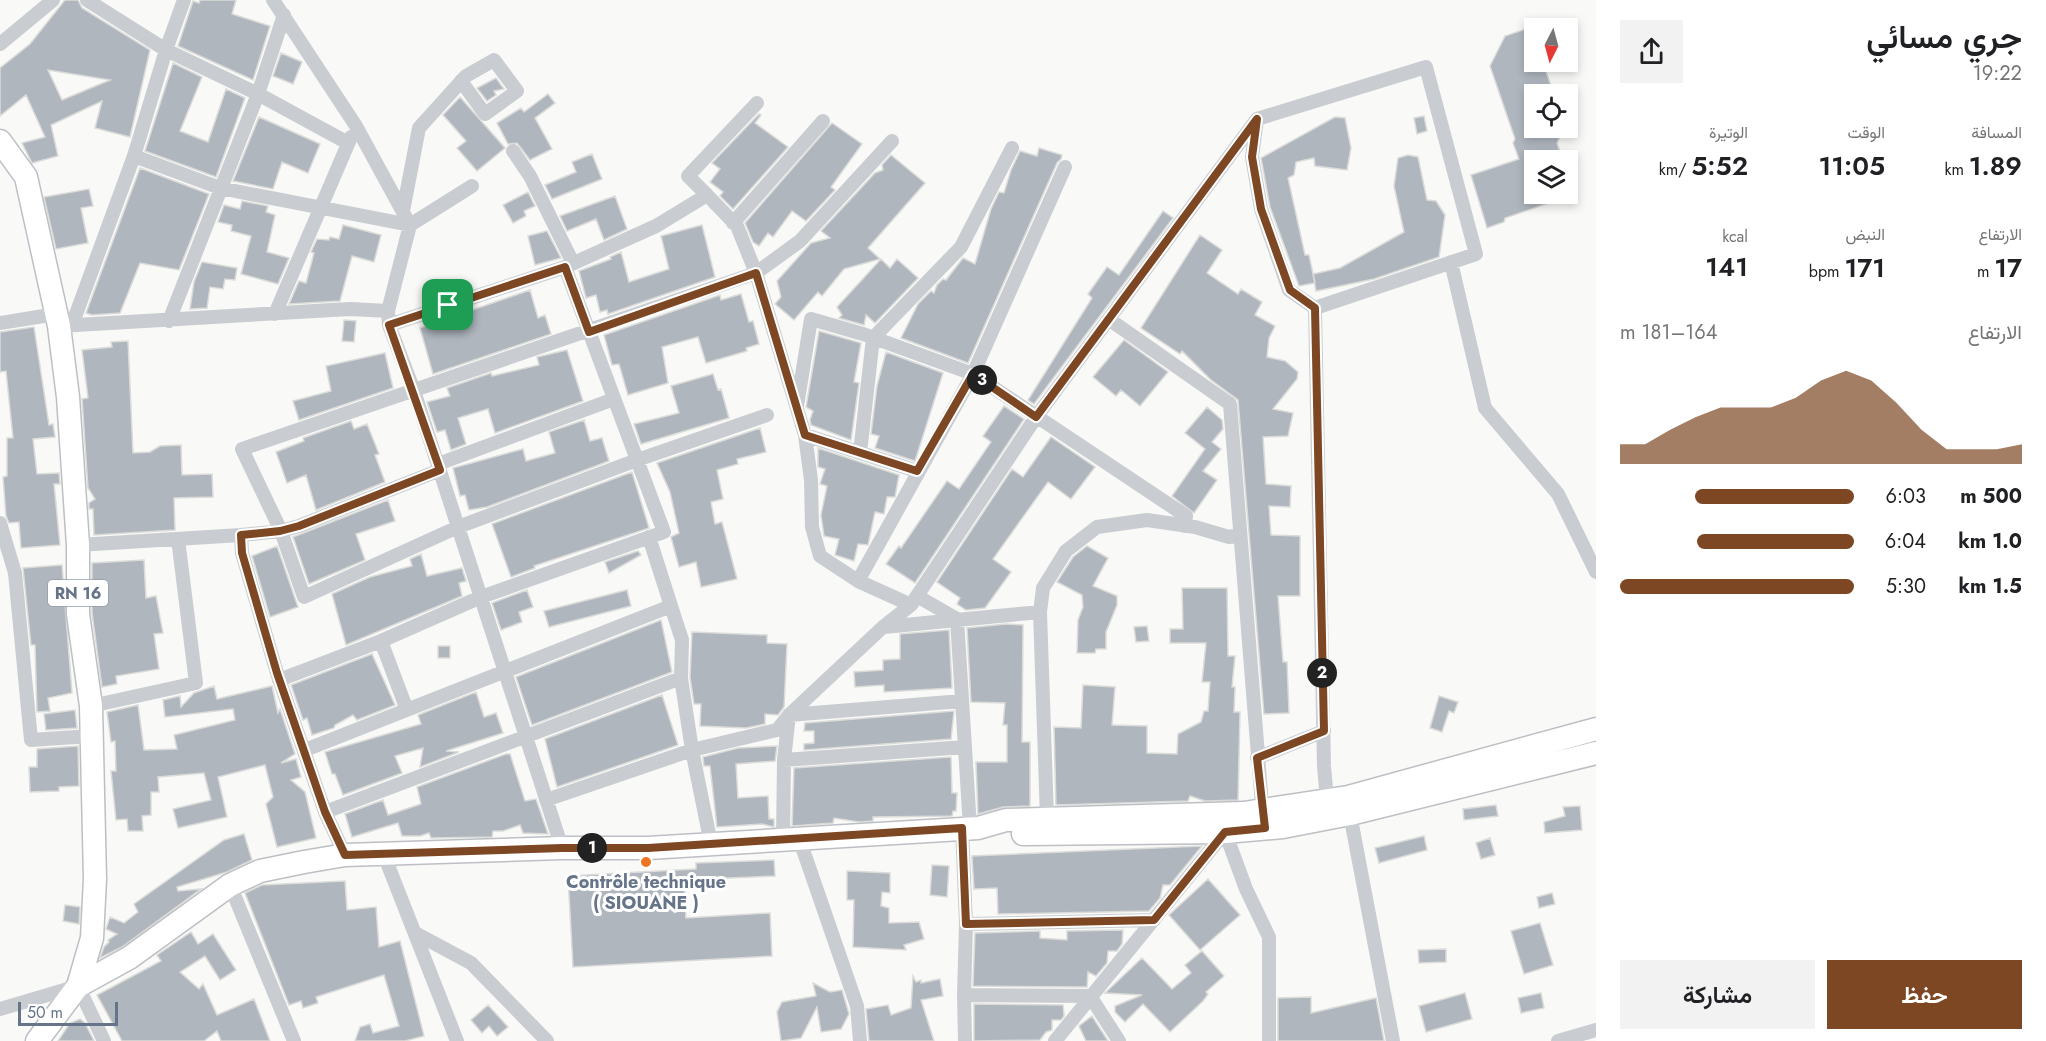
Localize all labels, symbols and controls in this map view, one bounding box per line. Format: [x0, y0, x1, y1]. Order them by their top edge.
text: جري مسائي [1866, 13, 2022, 60]
north arrow [1524, 18, 1578, 72]
map controls [1524, 18, 1578, 204]
button: share [1620, 20, 1683, 83]
text: 19:22 [1973, 59, 2022, 88]
button: locate [1524, 84, 1578, 138]
text: الوتيرة [1709, 121, 1748, 144]
text: الوقت [1847, 121, 1885, 144]
text: المسافة [1971, 121, 2022, 144]
text: 5:52 [1691, 147, 1748, 185]
text: 11:05 [1818, 147, 1885, 185]
text: 1.89 [1969, 147, 2022, 185]
button: layers [1524, 150, 1578, 204]
text: /km [1659, 158, 1691, 181]
text: km [1944, 158, 1969, 181]
text: النبض [1845, 223, 1885, 246]
text: الارتفاع [1979, 223, 2022, 246]
text: kcal [1722, 225, 1748, 248]
text: 141 [1705, 248, 1748, 286]
text: 171 [1844, 249, 1885, 287]
text: 17 [1994, 249, 2022, 287]
text: bpm [1809, 260, 1844, 283]
text: m [1977, 260, 1994, 283]
pin [422, 279, 473, 330]
icon: arrive [431, 288, 464, 321]
text: 164–181 m [1620, 318, 1718, 347]
text: الارتفاع [1968, 318, 2022, 347]
pin: 3 [967, 365, 997, 395]
text: 3 [977, 368, 987, 391]
text: 6:03 [1886, 482, 1926, 511]
text: 500 m [1960, 482, 2022, 511]
text: 6:04 [1885, 527, 1926, 556]
text: 1.0 km [1958, 527, 2022, 556]
text: 5:30 [1886, 572, 1926, 601]
text: 1.5 km [1959, 572, 2022, 601]
road number: RN 16 [48, 580, 108, 606]
pin: 2 [1307, 658, 1337, 688]
text: 2 [1317, 661, 1327, 684]
pin: 1 [577, 833, 607, 863]
text: 1 [588, 836, 596, 859]
marker: Contrôle technique ( SIOUANE ) [639, 855, 653, 869]
place label: Contrôle technique ( SIOUANE ) [566, 869, 726, 916]
button: مشاركة [1620, 960, 1815, 1029]
button: حفظ [1827, 960, 2022, 1029]
scale bar [18, 999, 118, 1026]
text: 50 m [27, 1001, 63, 1024]

